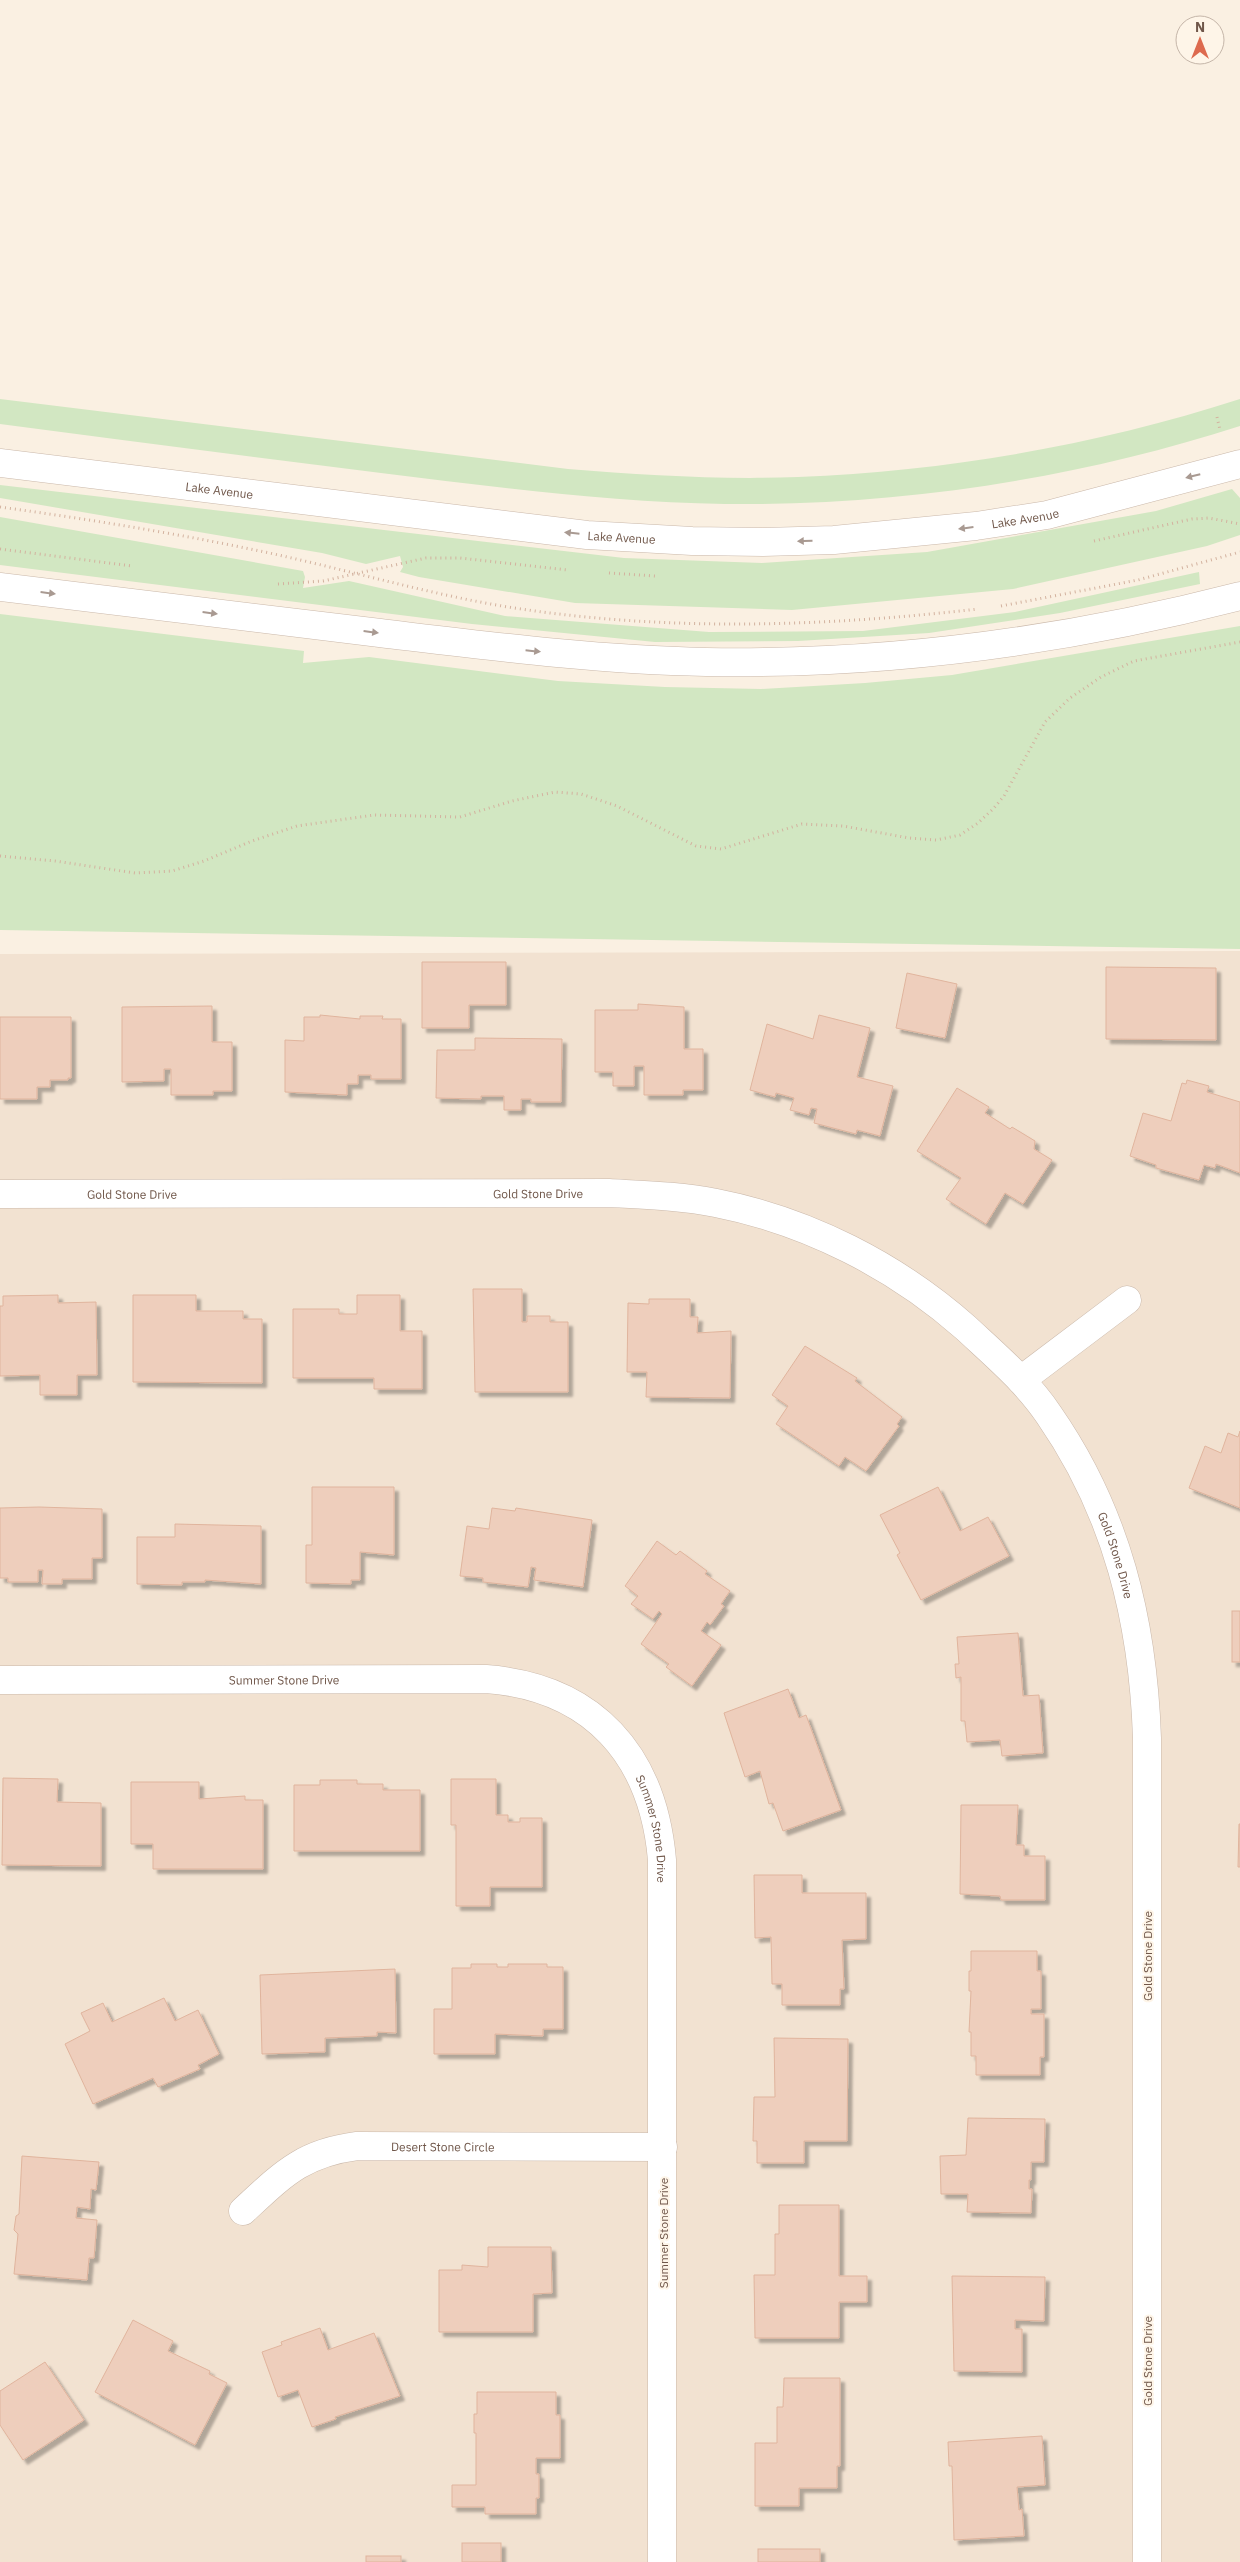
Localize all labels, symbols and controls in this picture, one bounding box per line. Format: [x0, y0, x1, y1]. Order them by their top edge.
north arrow [1175, 15, 1225, 65]
text: N [1195, 18, 1205, 36]
one-way arrow [1185, 472, 1200, 480]
street label: Lake Avenue [185, 478, 254, 502]
street label: Lake Avenue [990, 505, 1061, 531]
one-way arrow [958, 524, 974, 532]
street label: Lake Avenue [587, 528, 656, 546]
one-way arrow [564, 529, 580, 537]
one-way arrow [796, 537, 812, 545]
one-way arrow [41, 589, 57, 597]
one-way arrow [202, 609, 218, 617]
one-way arrow [363, 628, 379, 636]
one-way arrow [525, 647, 541, 655]
street label: Gold Stone Drive [87, 1186, 178, 1201]
street label: Gold Stone Drive [493, 1186, 584, 1201]
street label: Gold Stone Drive [1095, 1510, 1137, 1600]
street label: Summer Stone Drive [229, 1672, 340, 1687]
street label: Summer Stone Drive [633, 1772, 670, 1883]
street label: Gold Stone Drive [1140, 1911, 1155, 2001]
street label: Desert Stone Circle [391, 2139, 495, 2154]
street label: Summer Stone Drive [656, 2177, 671, 2288]
street label: Gold Stone Drive [1140, 2316, 1155, 2406]

